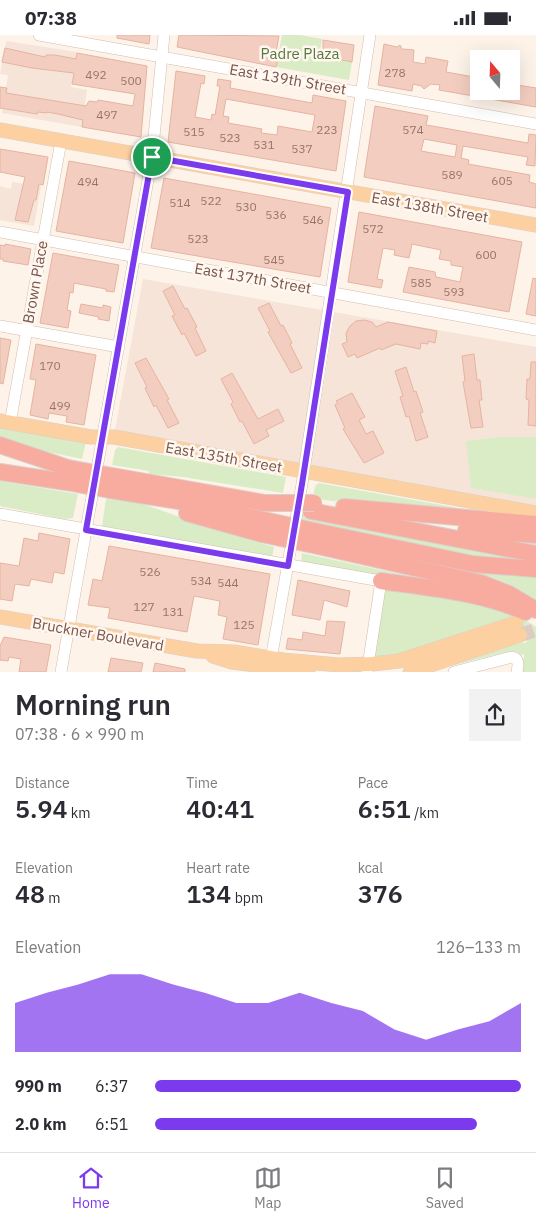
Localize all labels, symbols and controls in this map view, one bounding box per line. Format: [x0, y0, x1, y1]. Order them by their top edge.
text: 07:38 [25, 6, 77, 30]
park label: Padre Plaza [260, 44, 340, 63]
north arrow [470, 50, 520, 100]
map controls [470, 50, 520, 100]
street label: East 139th Street [228, 59, 348, 99]
house number: 278 [384, 65, 406, 80]
house number: 492 [85, 67, 107, 82]
house number: 500 [120, 73, 142, 88]
house number: 497 [96, 107, 118, 122]
house number: 223 [316, 122, 338, 137]
house number: 574 [402, 122, 424, 137]
house number: 515 [183, 124, 205, 139]
house number: 523 [219, 130, 241, 145]
pin [131, 136, 173, 178]
house number: 531 [253, 137, 275, 152]
house number: 537 [291, 141, 313, 156]
icon: arrive [138, 143, 166, 171]
house number: 589 [441, 167, 463, 182]
house number: 605 [491, 173, 513, 188]
house number: 494 [77, 174, 99, 189]
street label: East 138th Street [370, 187, 490, 227]
house number: 522 [200, 193, 222, 208]
house number: 514 [169, 195, 191, 210]
house number: 530 [235, 199, 257, 214]
house number: 536 [265, 207, 287, 222]
house number: 546 [302, 212, 324, 227]
house number: 572 [362, 221, 384, 236]
house number: 523 [187, 231, 209, 246]
street label: Brown Place [18, 239, 52, 325]
house number: 600 [475, 247, 497, 262]
house number: 545 [263, 252, 285, 267]
street label: East 137th Street [193, 258, 313, 298]
house number: 585 [410, 275, 432, 290]
house number: 593 [443, 284, 465, 299]
house number: 170 [39, 358, 61, 373]
house number: 499 [49, 398, 71, 413]
street label: East 135th Street [164, 437, 284, 477]
house number: 526 [139, 564, 161, 579]
house number: 534 [190, 573, 212, 588]
house number: 544 [217, 575, 239, 590]
house number: 127 [133, 599, 155, 614]
house number: 131 [162, 604, 184, 619]
street label: Bruckner Boulevard [31, 613, 165, 655]
house number: 125 [233, 617, 255, 632]
text: Morning run [15, 686, 171, 723]
button: share [469, 689, 521, 741]
text: 07:38 · 6 × 990 m [15, 724, 144, 744]
text: Distance [15, 774, 70, 792]
text: Time [186, 774, 218, 792]
text: Pace [358, 774, 388, 792]
text: 5.94 [15, 792, 67, 825]
text: 40:41 [186, 792, 254, 825]
text: 6:51 [358, 792, 411, 825]
text: km [67, 804, 90, 822]
text: /km [411, 804, 439, 822]
text: Elevation [15, 859, 73, 877]
text: Heart rate [186, 859, 250, 877]
text: kcal [358, 859, 383, 877]
text: 48 [15, 877, 45, 910]
text: 134 [186, 877, 231, 910]
text: 376 [358, 877, 403, 910]
text: m [45, 889, 61, 907]
text: bpm [231, 889, 263, 907]
text: Elevation [15, 937, 81, 957]
text: 126–133 m [436, 937, 521, 957]
text: 990 m [15, 1076, 62, 1096]
text: 6:37 [95, 1076, 128, 1096]
text: 2.0 km [15, 1114, 66, 1134]
text: 6:51 [95, 1114, 128, 1134]
tab: Home [72, 1164, 110, 1212]
tab: Map [254, 1164, 282, 1212]
tab: Saved [426, 1164, 464, 1212]

